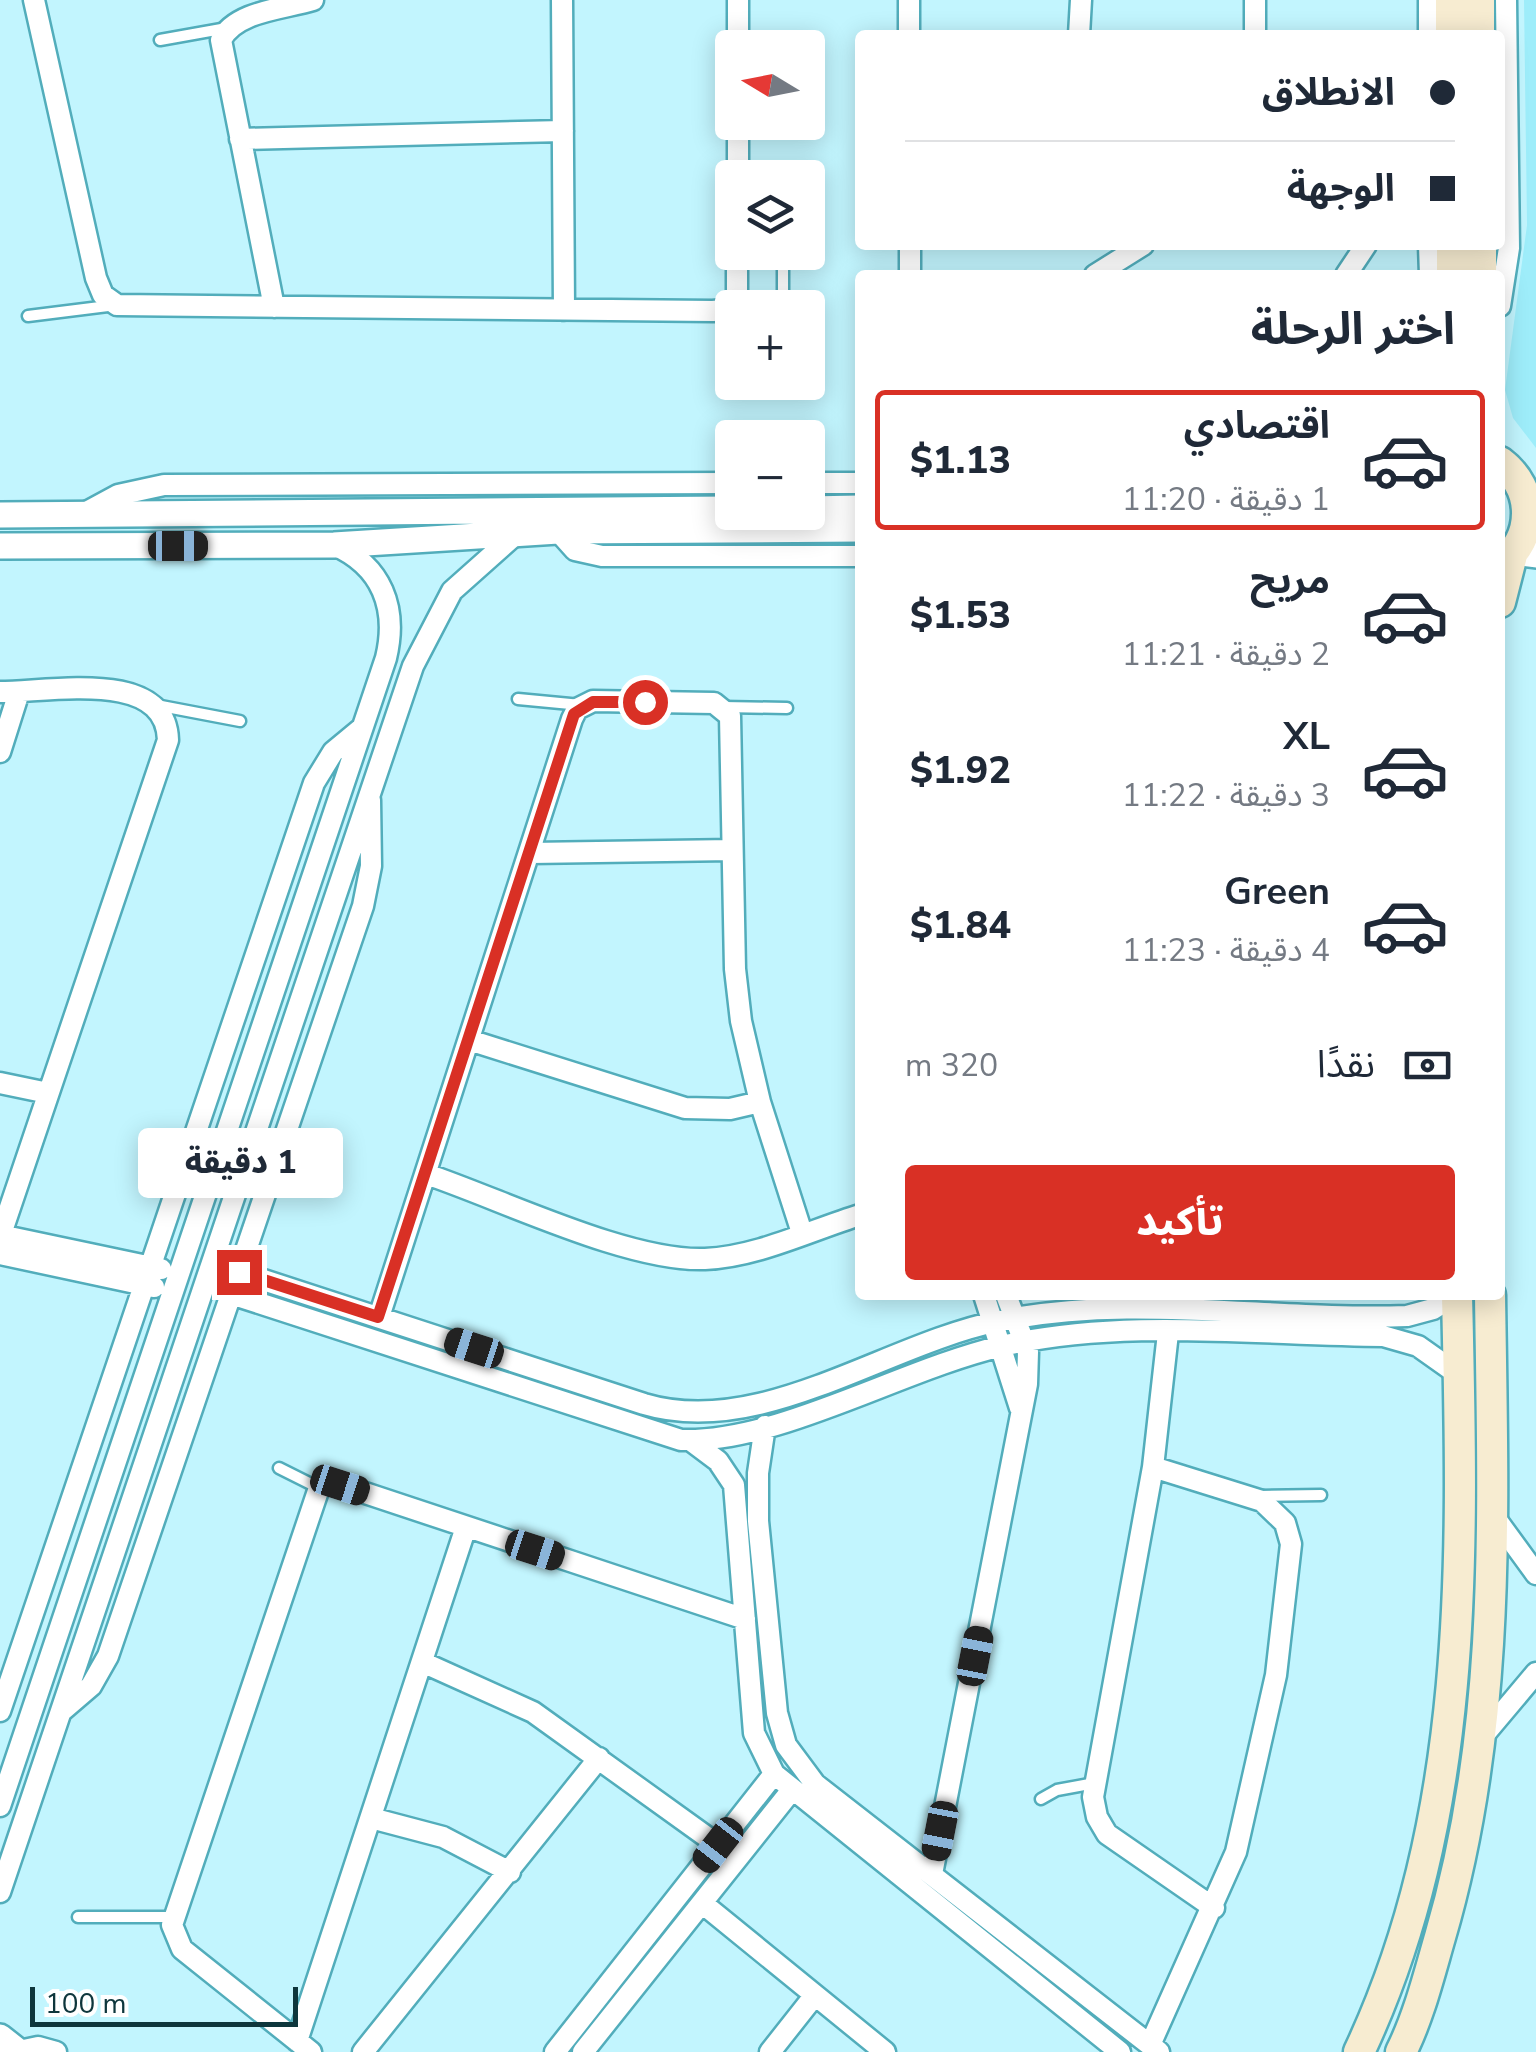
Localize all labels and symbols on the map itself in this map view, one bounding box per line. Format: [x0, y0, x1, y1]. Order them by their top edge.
north arrow [715, 30, 825, 140]
car [148, 531, 208, 561]
route start [623, 680, 668, 725]
callout: 1 دقيقة [136, 1127, 342, 1197]
route end [217, 1250, 262, 1295]
car [441, 1324, 507, 1372]
car [307, 1461, 373, 1509]
car [502, 1526, 568, 1574]
car [955, 1624, 995, 1688]
car [920, 1799, 960, 1863]
car [688, 1812, 748, 1878]
scale bar [30, 1982, 298, 2026]

